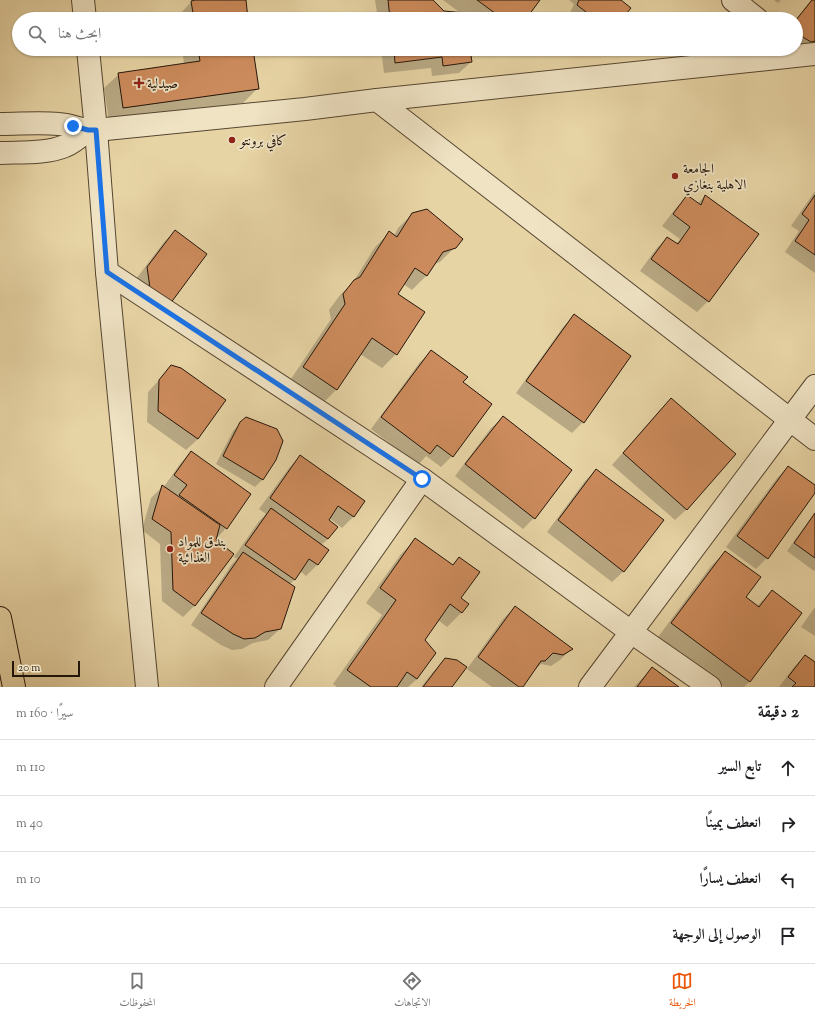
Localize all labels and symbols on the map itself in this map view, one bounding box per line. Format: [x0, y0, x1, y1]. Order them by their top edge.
place label: صيدلية [147, 75, 178, 95]
marker: صيدلية [134, 78, 144, 88]
route end [64, 117, 82, 135]
place label: كافي برونتو [238, 132, 287, 152]
marker: كافي برونتو [227, 135, 237, 145]
place label: الجامعة الاهلية بنغازي [683, 160, 746, 196]
marker: الجامعة الاهلية بنغازي [670, 171, 680, 181]
route start [413, 470, 431, 488]
place label: بندق للمواد الغذائية [178, 533, 226, 569]
marker: بندق للمواد الغذائية [165, 544, 175, 554]
scale bar [12, 659, 80, 678]

